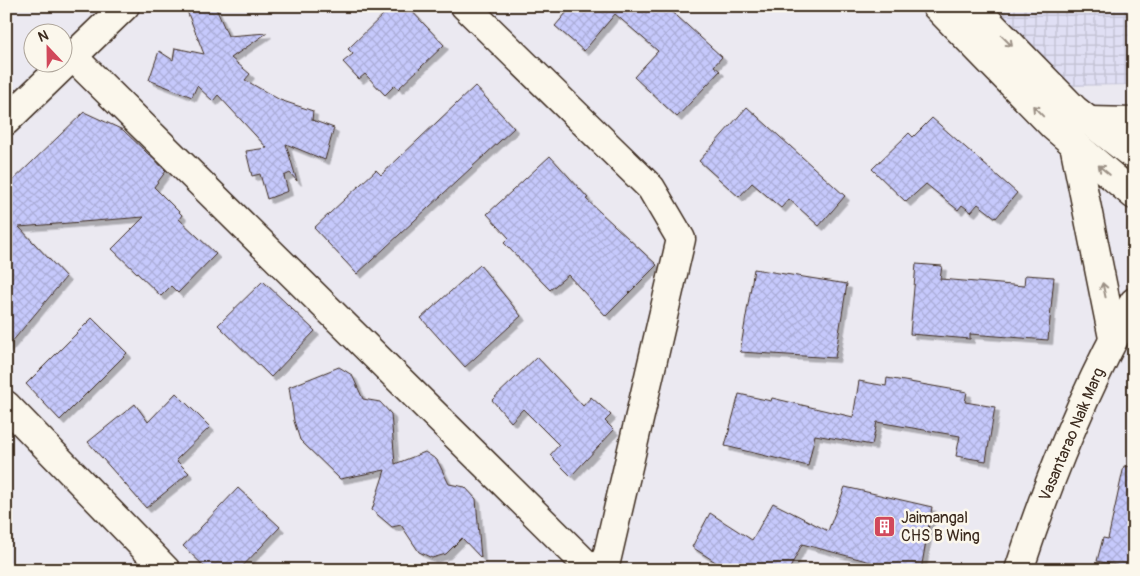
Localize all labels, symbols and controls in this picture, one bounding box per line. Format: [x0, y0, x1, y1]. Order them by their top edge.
north arrow [22, 22, 72, 72]
text: N [36, 27, 51, 46]
one-way arrow [1001, 35, 1013, 47]
one-way arrow [1032, 104, 1044, 117]
one-way arrow [1097, 164, 1110, 175]
one-way arrow [1098, 283, 1108, 299]
street label: Vasantarao Naik Marg [1035, 365, 1109, 504]
place label: Jaimangal CHS B Wing [901, 508, 980, 546]
building icon: Jaimangal CHS B Wing [873, 514, 897, 538]

